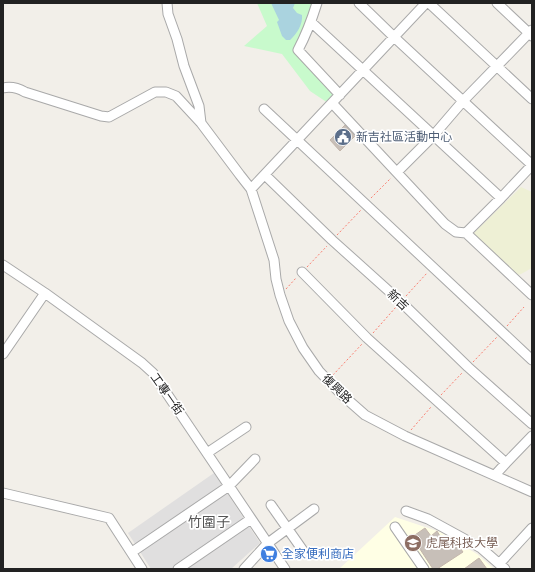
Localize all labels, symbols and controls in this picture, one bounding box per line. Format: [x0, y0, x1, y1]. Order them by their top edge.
public building icon: 新吉社區活動中心 [333, 127, 353, 147]
place label: 新吉社區活動中心 [356, 129, 452, 144]
street label: 新吉 [384, 286, 412, 313]
street label: 工專一街 [147, 370, 187, 418]
street label: 復興路 [319, 371, 356, 407]
district label: 竹圍子 [188, 513, 230, 531]
school or university icon: 虎尾科技大學 [403, 533, 423, 553]
place label: 虎尾科技大學 [426, 535, 498, 550]
supermarket icon: 全家便利商店 [259, 544, 279, 564]
place label: 全家便利商店 [282, 546, 354, 561]

